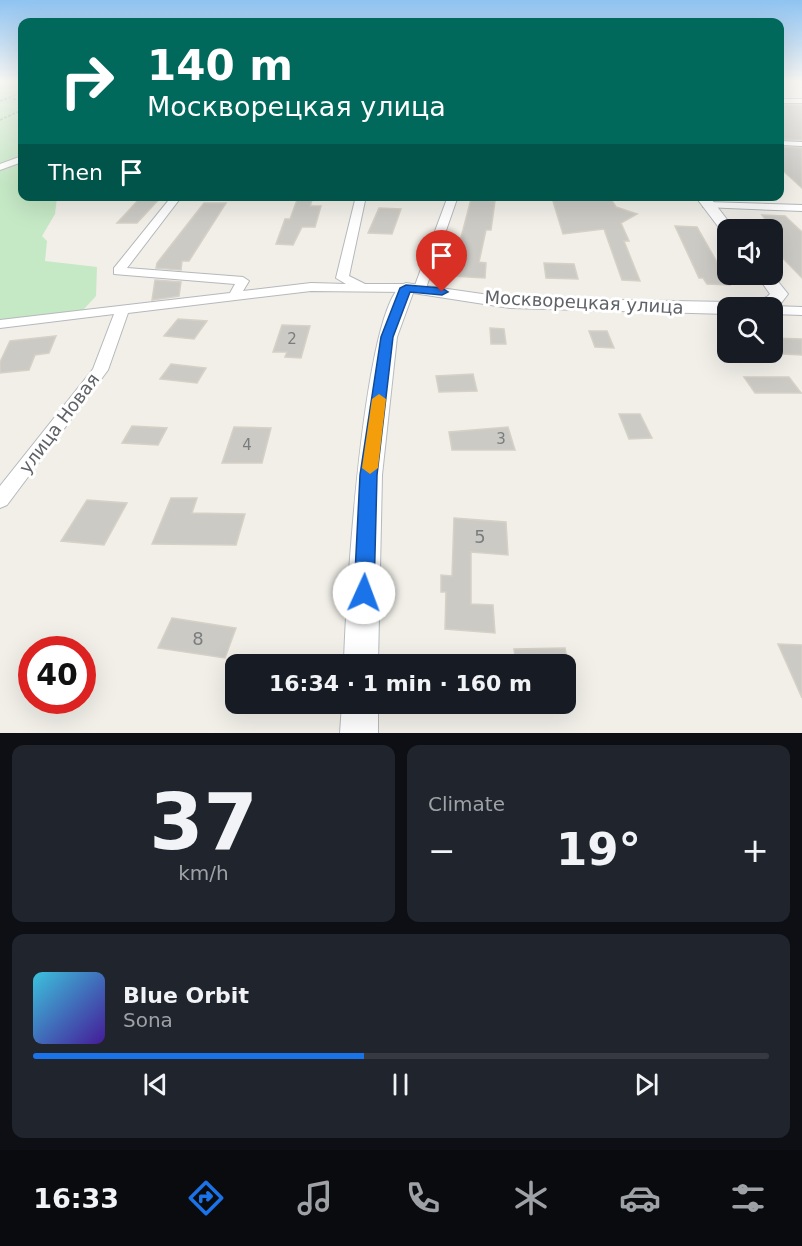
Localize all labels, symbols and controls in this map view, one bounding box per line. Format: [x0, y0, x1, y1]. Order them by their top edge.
text: 140 m [147, 41, 293, 90]
icon: right [48, 42, 126, 120]
text: Москворецкая улица [147, 91, 446, 122]
icon: arrive [115, 156, 148, 189]
text: Then [48, 160, 103, 185]
map controls [717, 219, 783, 363]
button: sound [717, 219, 783, 285]
pin [416, 230, 467, 292]
icon: arrive [425, 239, 458, 272]
street label: Москворецкая улица [484, 286, 684, 318]
button: search [717, 297, 783, 363]
house number: 2 [287, 330, 297, 348]
street label: улица Новая [15, 369, 103, 477]
house number: 3 [496, 430, 506, 448]
house number: 4 [242, 436, 252, 454]
house number: 5 [474, 526, 486, 547]
position arrow [332, 561, 396, 625]
house number: 8 [192, 628, 204, 649]
speed limit sign: 40 [18, 636, 96, 714]
text: 16:34 · 1 min · 160 m [269, 671, 532, 696]
text: 37 [149, 777, 258, 867]
text: Climate [428, 792, 505, 816]
text: 19° [556, 823, 641, 876]
text: − [428, 831, 456, 870]
text: + [741, 831, 769, 870]
text: km/h [178, 861, 229, 885]
text: Blue Orbit [123, 983, 249, 1008]
text: Sona [123, 1008, 173, 1032]
icon: previous [139, 1068, 172, 1101]
icon: pause [384, 1068, 417, 1101]
icon: next [630, 1068, 663, 1101]
icon: directions [185, 1177, 227, 1219]
icon: music [294, 1177, 336, 1219]
icon: phone [402, 1177, 444, 1219]
icon: climate [510, 1177, 552, 1219]
icon: car [619, 1177, 661, 1219]
icon: filters [727, 1177, 769, 1219]
text: 16:33 [33, 1183, 119, 1214]

